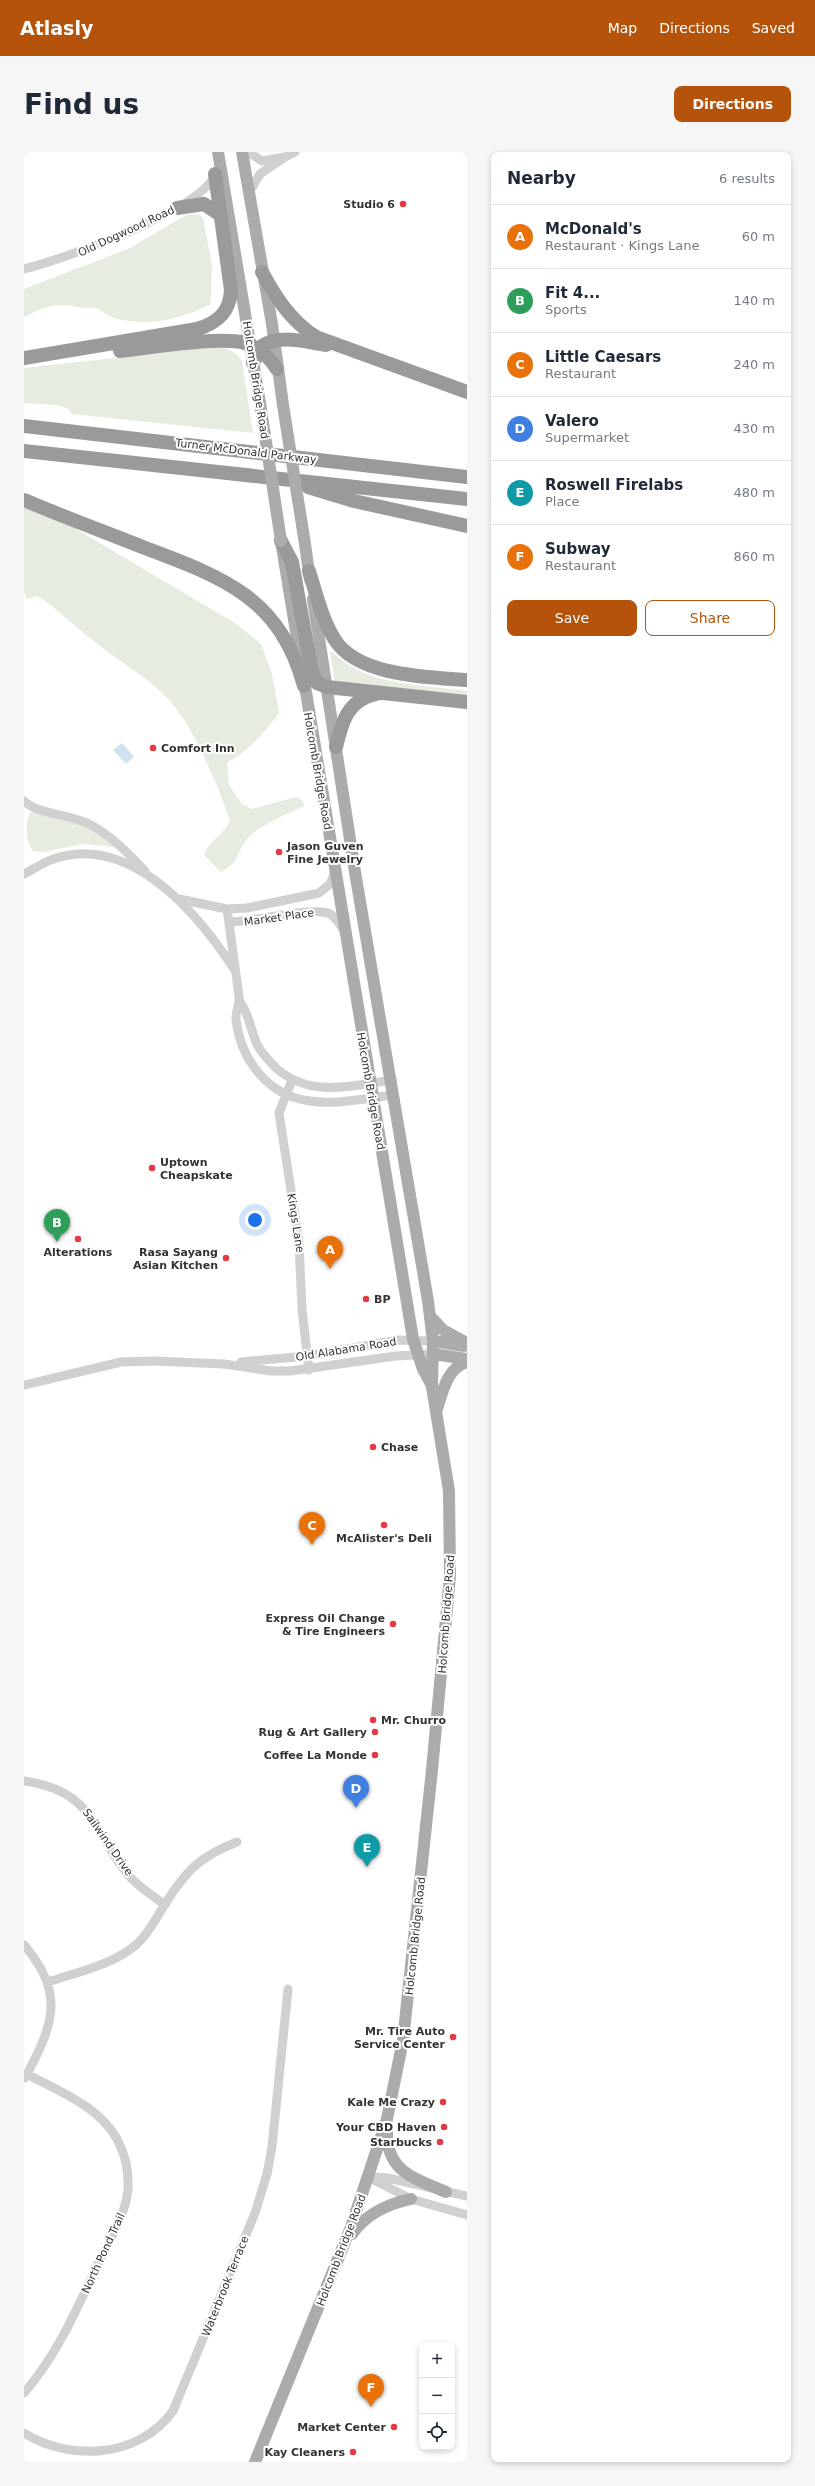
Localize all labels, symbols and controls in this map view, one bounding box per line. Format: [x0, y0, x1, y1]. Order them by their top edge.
text: Atlasly [20, 17, 93, 39]
text: Map [608, 20, 637, 36]
text: Directions [659, 20, 730, 36]
text: Saved [752, 20, 795, 36]
button: Directions [674, 86, 791, 122]
text: Find us [24, 88, 139, 121]
text: Nearby [507, 168, 576, 188]
text: 6 results [719, 171, 775, 186]
place label: Studio 6 [343, 198, 395, 211]
marker: Studio 6 [398, 199, 408, 209]
street label: Old Dogwood Road [76, 203, 177, 260]
text: McDonald's [545, 220, 642, 238]
text: A [515, 229, 525, 244]
text: 60 m [742, 229, 775, 244]
text: Restaurant · Kings Lane [545, 238, 700, 253]
text: Fit 4... [545, 284, 600, 302]
text: B [515, 293, 525, 308]
text: 140 m [733, 293, 775, 308]
text: Sports [545, 302, 587, 317]
street label: Holcomb Bridge Road [240, 320, 271, 440]
text: Little Caesars [545, 348, 661, 366]
text: C [515, 357, 525, 372]
text: 240 m [733, 357, 775, 372]
text: Restaurant [545, 366, 616, 381]
text: Valero [545, 412, 599, 430]
text: D [515, 421, 525, 436]
text: 430 m [733, 421, 775, 436]
text: Supermarket [545, 430, 629, 445]
street label: Turner McDonald Parkway [174, 436, 318, 467]
text: Roswell Firelabs [545, 476, 683, 494]
text: E [516, 485, 524, 500]
text: 480 m [733, 485, 775, 500]
text: Place [545, 494, 580, 509]
text: Subway [545, 540, 611, 558]
text: F [516, 549, 524, 564]
text: 860 m [733, 549, 775, 564]
text: Restaurant [545, 558, 616, 573]
button: Save [507, 600, 637, 636]
button: Share [645, 600, 775, 636]
street label: Holcomb Bridge Road [301, 711, 334, 831]
place label: Comfort Inn [161, 742, 235, 755]
marker: Comfort Inn [148, 743, 158, 753]
place label: Jason Guven Fine Jewelry [286, 840, 364, 866]
marker: Jason Guven Fine Jewelry [274, 847, 284, 857]
street label: Market Place [243, 906, 315, 929]
street label: Holcomb Bridge Road [354, 1031, 387, 1151]
place label: Uptown Cheapskate [160, 1156, 233, 1182]
marker: Uptown Cheapskate [147, 1163, 157, 1173]
street label: Kings Lane [284, 1192, 307, 1254]
pin: B [44, 1209, 70, 1242]
your location [245, 1210, 265, 1230]
marker: Alterations [73, 1234, 83, 1244]
pin: A [317, 1236, 343, 1269]
place label: Alterations [44, 1246, 113, 1259]
place label: Rasa Sayang Asian Kitchen [133, 1246, 218, 1272]
marker: Rasa Sayang Asian Kitchen [221, 1253, 231, 1263]
place label: BP [374, 1293, 390, 1306]
marker: BP [361, 1294, 371, 1304]
street label: Old Alabama Road [295, 1335, 397, 1364]
place label: Chase [381, 1441, 418, 1454]
marker: Chase [368, 1442, 378, 1452]
pin: C [299, 1512, 325, 1545]
marker: McAlister's Deli [379, 1520, 389, 1530]
place label: McAlister's Deli [336, 1532, 432, 1545]
street label: Holcomb Bridge Road [436, 1554, 457, 1674]
place label: Express Oil Change & Tire Engineers [265, 1612, 385, 1638]
marker: Express Oil Change & Tire Engineers [388, 1619, 398, 1629]
place label: Mr. Churro [381, 1714, 446, 1727]
marker: Mr. Churro [368, 1715, 378, 1725]
place label: Rug & Art Gallery [258, 1726, 367, 1739]
marker: Rug & Art Gallery [370, 1727, 380, 1737]
place label: Coffee La Monde [264, 1749, 367, 1762]
marker: Coffee La Monde [370, 1750, 380, 1760]
pin: D [343, 1775, 369, 1808]
street label: Sailwind Drive [80, 1806, 136, 1878]
pin: E [354, 1834, 380, 1867]
street label: Holcomb Bridge Road [403, 1876, 428, 1996]
place label: Mr. Tire Auto Service Center [354, 2025, 446, 2051]
marker: Mr. Tire Auto Service Center [448, 2032, 458, 2042]
place label: Kale Me Crazy [347, 2096, 435, 2109]
marker: Kale Me Crazy [438, 2097, 448, 2107]
place label: Your CBD Haven [335, 2121, 436, 2134]
marker: Your CBD Haven [439, 2122, 449, 2132]
place label: Starbucks [370, 2136, 432, 2149]
marker: Starbucks [435, 2137, 445, 2147]
street label: Holcomb Bridge Road [314, 2192, 369, 2308]
street label: North Pond Trail [79, 2211, 128, 2295]
street label: Waterbrook Terrace [199, 2234, 252, 2338]
map controls [419, 2342, 455, 2450]
button: + [419, 2342, 455, 2378]
pin: F [358, 2374, 384, 2407]
button: − [419, 2378, 455, 2414]
button: locate [419, 2414, 455, 2450]
place label: Market Center [297, 2421, 387, 2434]
marker: Market Center [389, 2422, 399, 2432]
place label: Kay Cleaners [264, 2446, 345, 2459]
marker: Kay Cleaners [348, 2447, 358, 2457]

